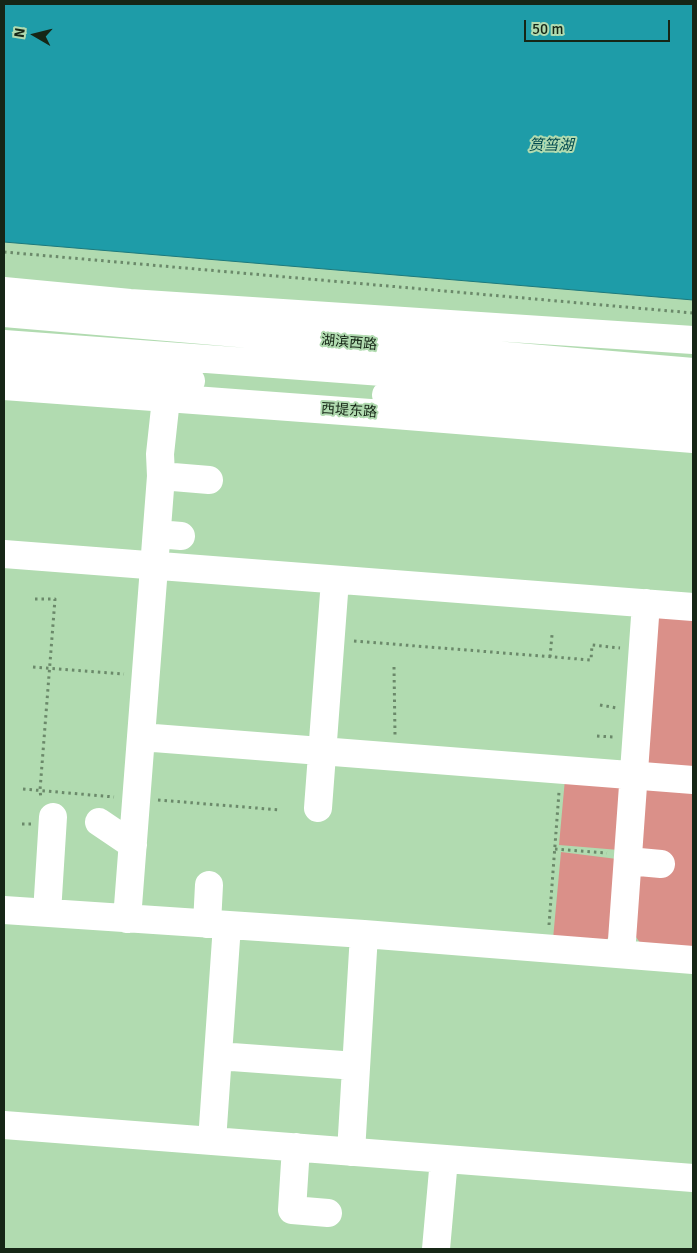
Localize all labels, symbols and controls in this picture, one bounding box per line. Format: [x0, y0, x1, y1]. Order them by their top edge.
north arrow [10, 10, 60, 60]
scale bar [527, 10, 673, 42]
text: 50 m [532, 20, 563, 38]
text: N [11, 27, 29, 39]
water label: 筼筜湖 [529, 137, 573, 155]
street label: 湖滨西路 [320, 332, 378, 354]
street label: 西堤东路 [320, 401, 378, 421]

